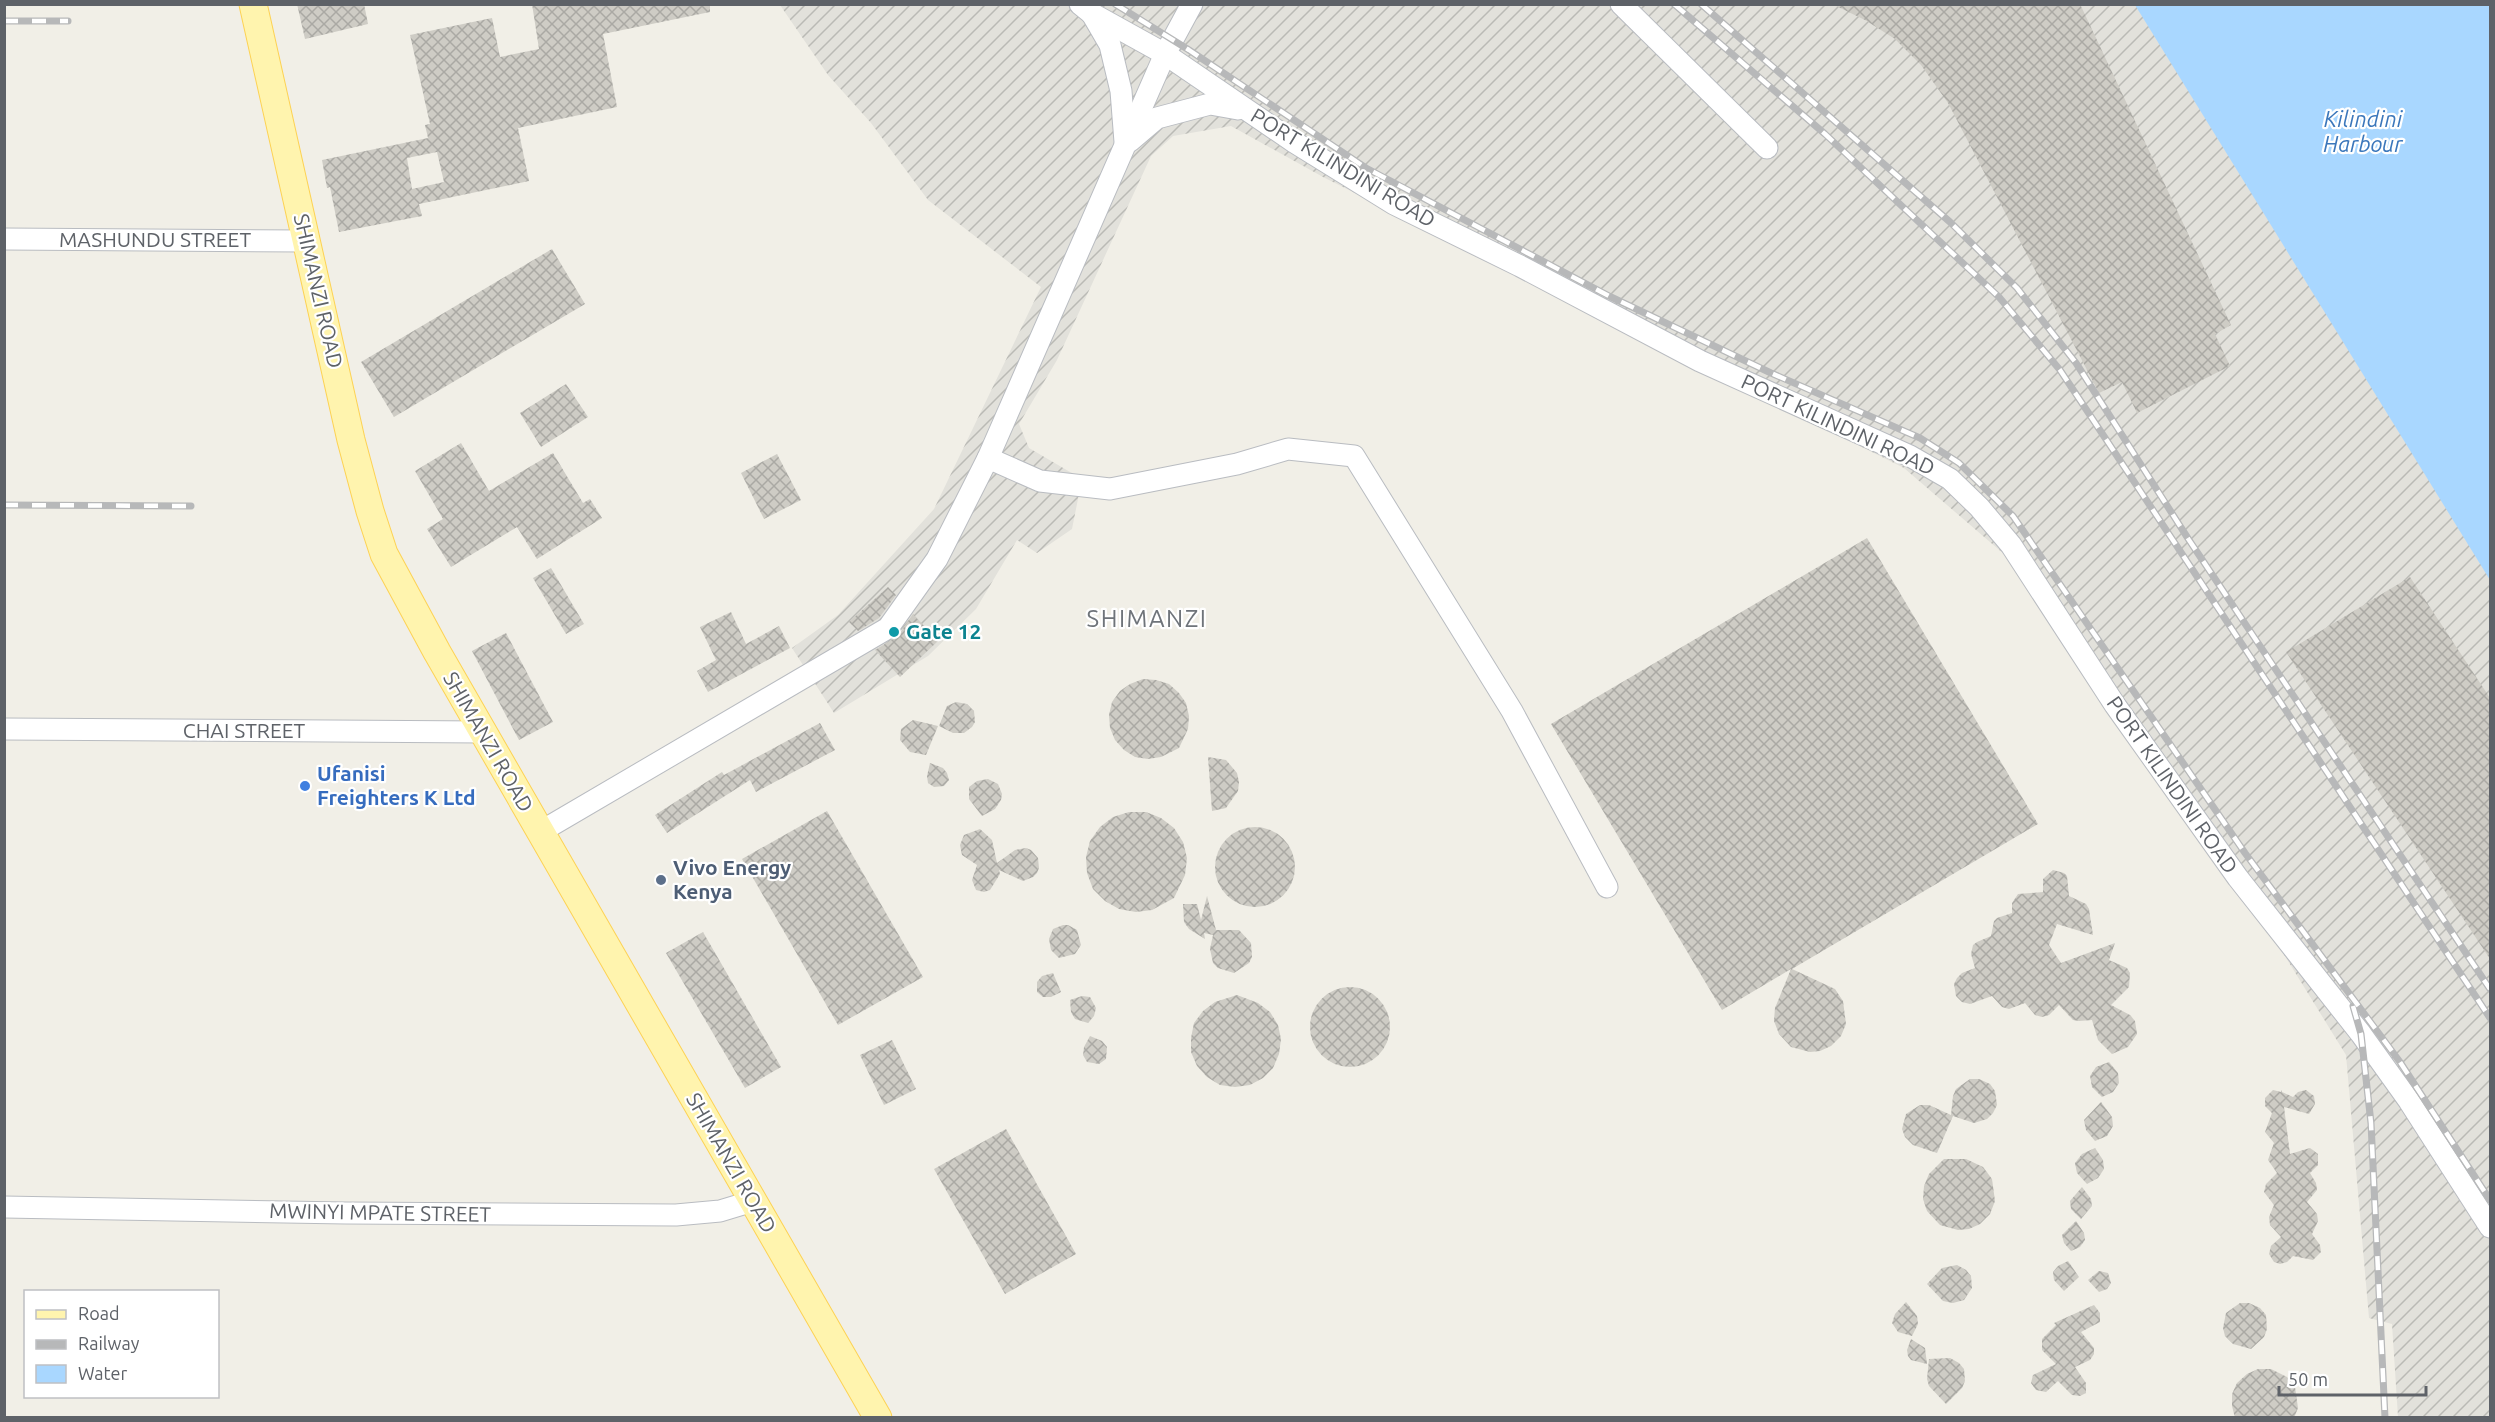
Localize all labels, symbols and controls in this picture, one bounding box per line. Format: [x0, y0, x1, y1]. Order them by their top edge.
street label: PORT KILINDINI ROAD [1247, 103, 1440, 232]
water label: Kilindini Harbour [2323, 106, 2404, 156]
street label: SHIMANZI ROAD [290, 211, 348, 370]
street label: MASHUNDU STREET [59, 227, 251, 251]
street label: PORT KILINDINI ROAD [1738, 369, 1939, 479]
district label: SHIMANZI [1087, 605, 1207, 632]
place label: Gate 12 [906, 619, 981, 643]
marker: Gate 12 [887, 625, 901, 639]
street label: SHIMANZI ROAD [439, 667, 539, 816]
street label: PORT KILINDINI ROAD [2103, 691, 2243, 878]
street label: CHAI STREET [183, 718, 305, 742]
place label: Ufanisi Freighters K Ltd [317, 761, 476, 809]
marker: Ufanisi Freighters K Ltd [298, 779, 312, 793]
place label: Vivo Energy Kenya [673, 855, 791, 903]
marker: Vivo Energy Kenya [654, 873, 668, 887]
street label: SHIMANZI ROAD [682, 1088, 782, 1237]
street label: MWINYI MPATE STREET [269, 1198, 492, 1226]
legend [24, 1290, 219, 1398]
text: Road [78, 1303, 120, 1323]
text: Railway [78, 1333, 140, 1353]
scale bar [2279, 1359, 2426, 1397]
text: Water [78, 1363, 128, 1383]
text: 50 m [2288, 1369, 2328, 1389]

